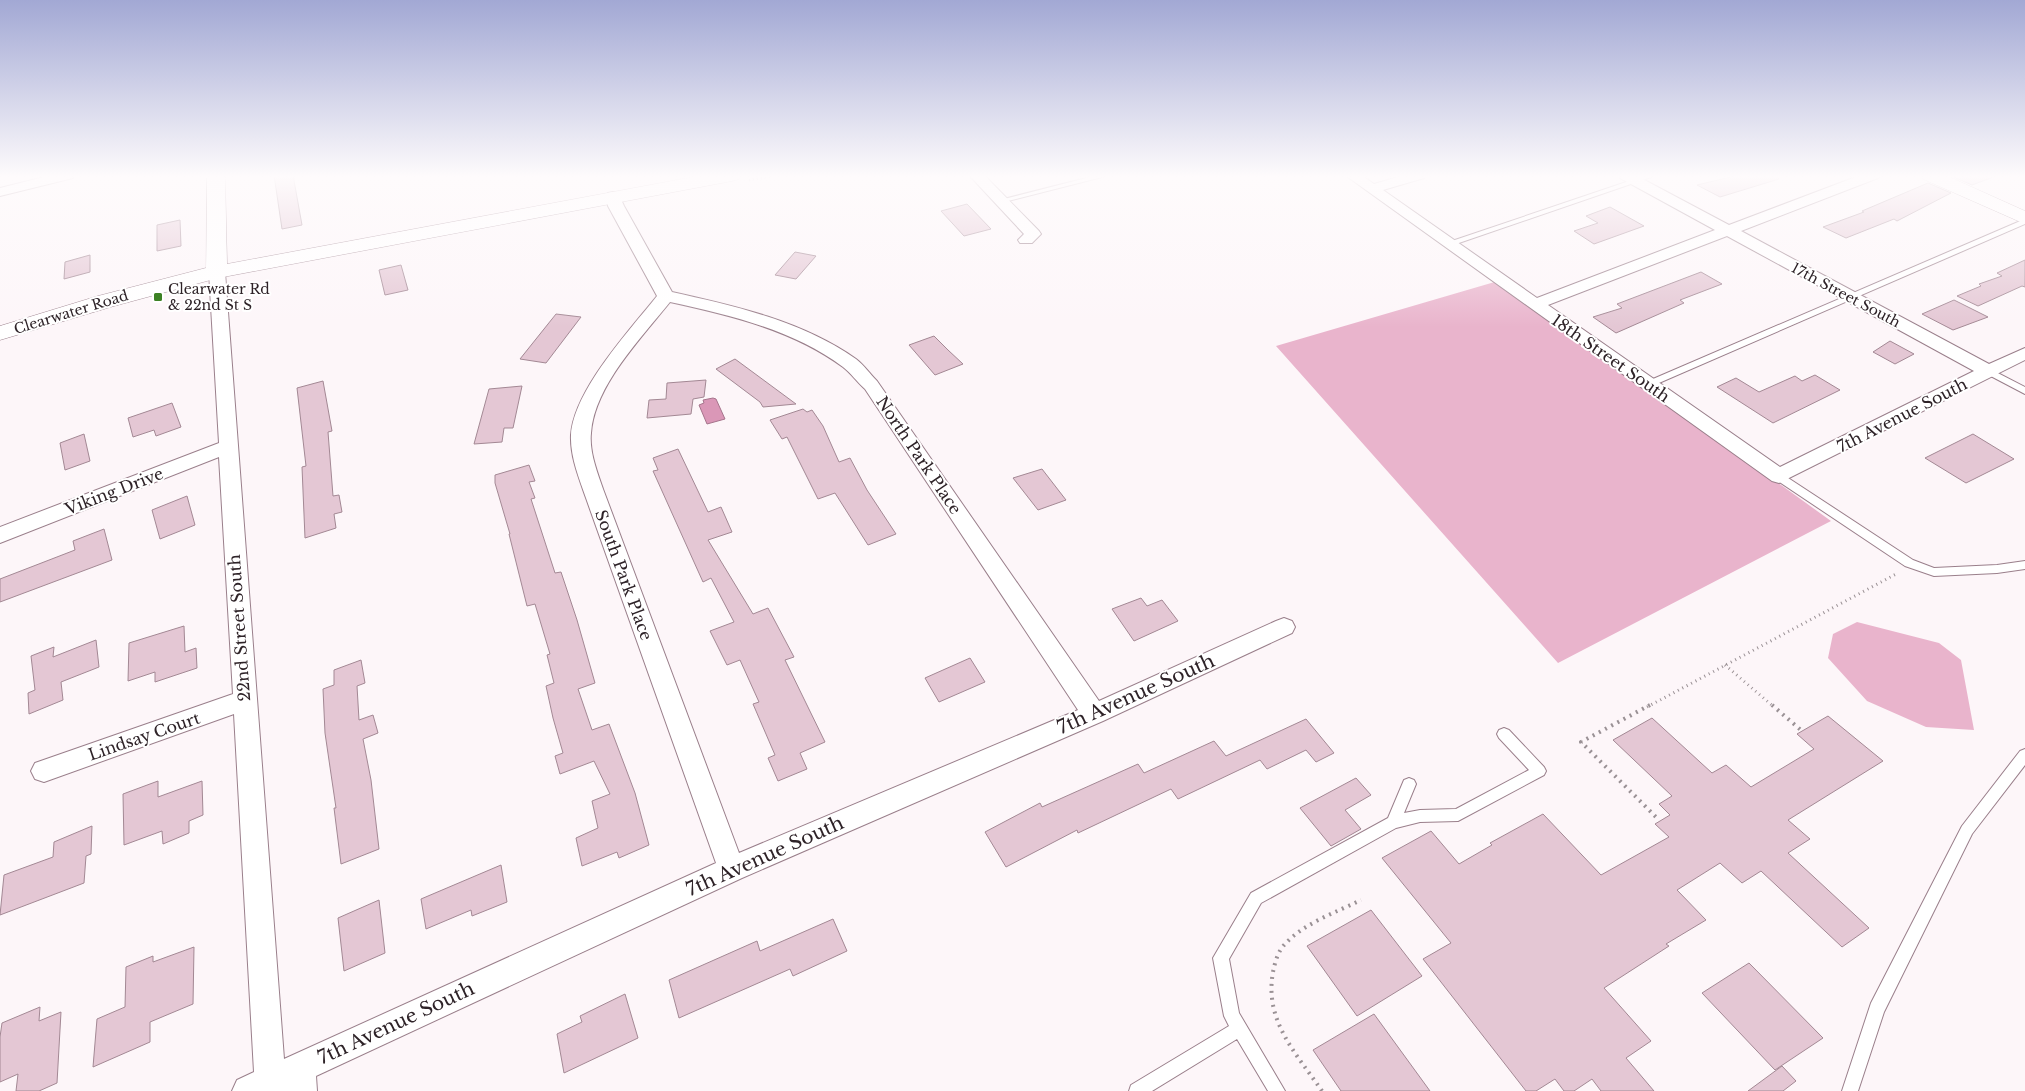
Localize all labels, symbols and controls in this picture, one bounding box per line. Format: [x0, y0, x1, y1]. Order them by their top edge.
street label: 17th Street South [1788, 259, 1904, 331]
place label: Clearwater Rd & 22nd St S [168, 280, 270, 314]
street label: Clearwater Road [12, 286, 131, 338]
marker: Clearwater Rd & 22nd St S [152, 291, 164, 303]
street label: 18th Street South [1548, 310, 1674, 406]
street label: 7th Avenue South [1834, 374, 1970, 456]
street label: North Park Place [872, 392, 966, 518]
street label: Viking Drive [61, 463, 166, 519]
street label: South Park Place [591, 507, 657, 643]
street label: 22nd Street South [224, 554, 254, 702]
street label: 7th Avenue South [1054, 649, 1218, 739]
street label: Lindsay Court [86, 708, 202, 764]
street label: 7th Avenue South [683, 811, 847, 901]
street label: 7th Avenue South [314, 977, 478, 1069]

